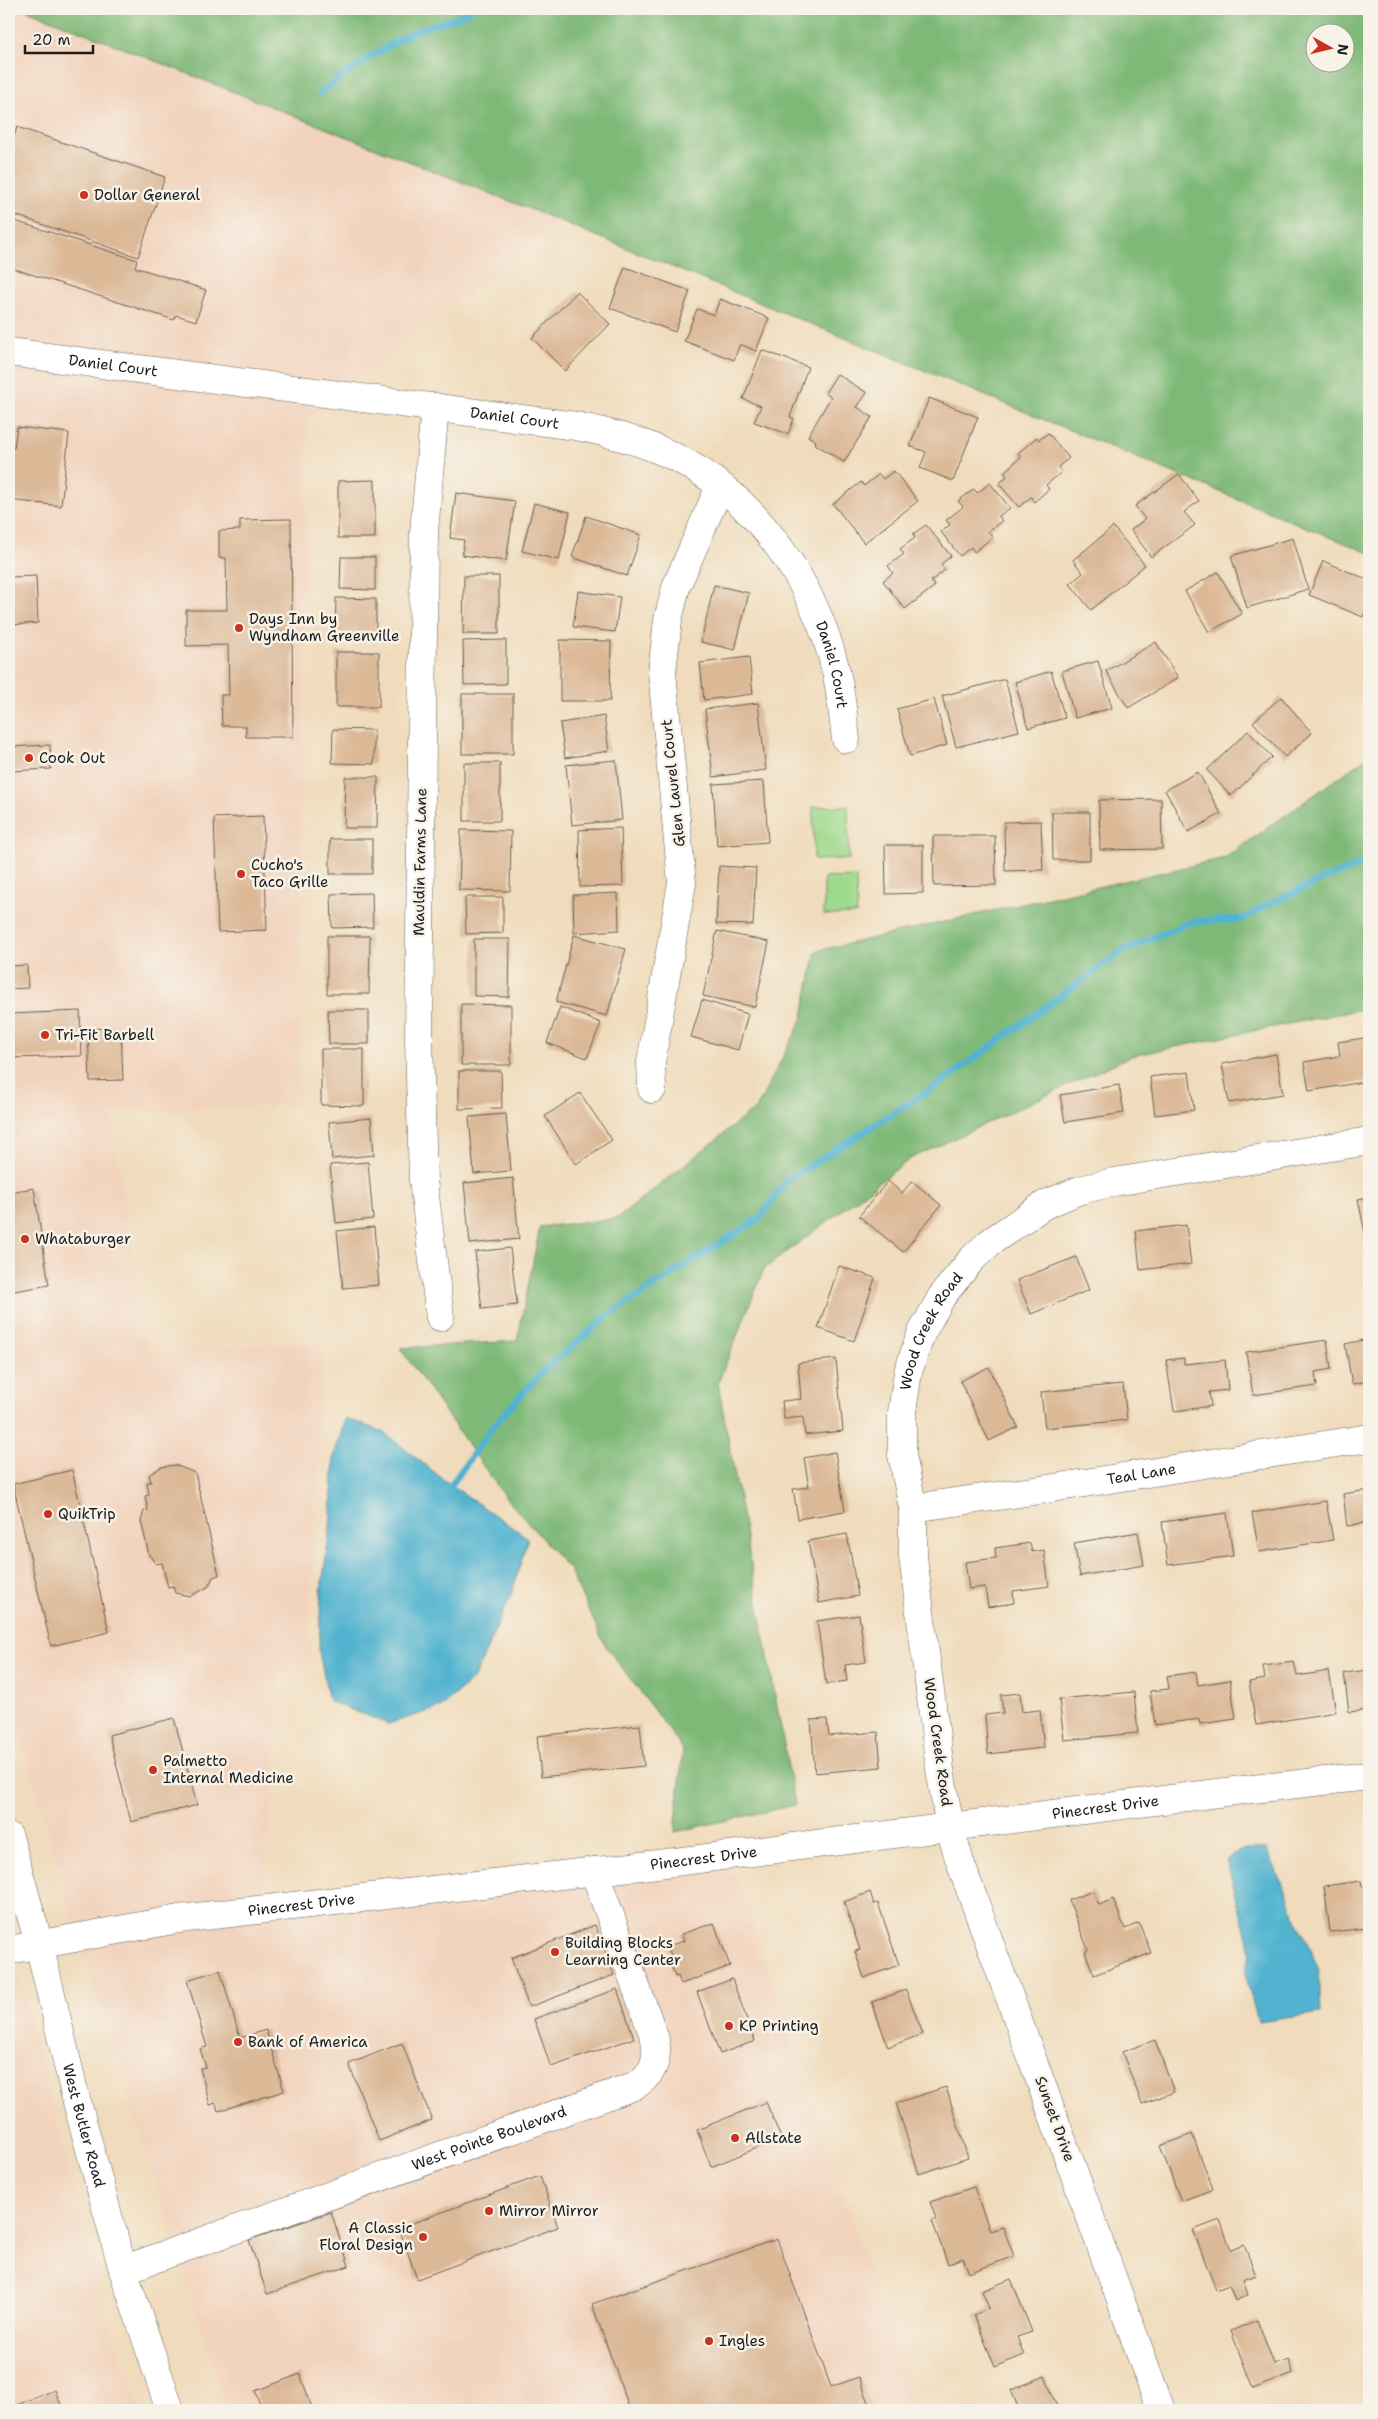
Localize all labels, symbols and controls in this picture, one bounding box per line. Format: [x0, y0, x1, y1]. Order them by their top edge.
scale bar [25, 22, 92, 54]
north arrow [1306, 22, 1356, 72]
text: 20 m [32, 30, 71, 50]
text: N [1333, 43, 1353, 57]
place label: Dollar General [94, 185, 200, 205]
marker: Dollar General [78, 189, 90, 201]
street label: Daniel Court [67, 350, 159, 381]
street label: Daniel Court [469, 402, 561, 434]
place label: Days Inn by Wyndham Greenville [249, 609, 399, 646]
street label: Daniel Court [811, 618, 852, 710]
marker: Days Inn by Wyndham Greenville [233, 622, 245, 634]
street label: Glen Laurel Court [656, 718, 690, 848]
place label: Cook Out [39, 748, 106, 768]
marker: Cook Out [23, 752, 35, 764]
street label: Mauldin Farms Lane [409, 788, 431, 936]
place label: Cucho's Taco Grille [251, 855, 329, 892]
marker: Cucho's Taco Grille [235, 868, 247, 880]
place label: Tri-Fit Barbell [55, 1025, 155, 1045]
marker: Tri-Fit Barbell [39, 1029, 51, 1041]
place label: Whataburger [35, 1229, 131, 1249]
marker: Whataburger [19, 1233, 31, 1245]
street label: Wood Creek Road [895, 1268, 968, 1391]
street label: Teal Lane [1105, 1459, 1177, 1489]
place label: QuikTrip [58, 1504, 116, 1524]
marker: QuikTrip [42, 1508, 54, 1520]
street label: Wood Creek Road [919, 1676, 957, 1808]
place label: Palmetto Internal Medicine [163, 1751, 294, 1788]
marker: Palmetto Internal Medicine [147, 1764, 159, 1776]
street label: Pinecrest Drive [1051, 1791, 1160, 1824]
street label: Pinecrest Drive [649, 1842, 758, 1875]
street label: Pinecrest Drive [247, 1889, 356, 1921]
place label: Building Blocks Learning Center [565, 1933, 681, 1970]
marker: Building Blocks Learning Center [549, 1946, 561, 1958]
place label: KP Printing [739, 2016, 819, 2036]
marker: KP Printing [723, 2020, 735, 2032]
place label: Bank of America [248, 2032, 368, 2052]
marker: Bank of America [232, 2036, 244, 2048]
street label: West Butler Road [58, 2062, 110, 2190]
street label: Sunset Drive [1030, 2073, 1080, 2165]
street label: West Pointe Boulevard [409, 2101, 570, 2175]
place label: Allstate [745, 2128, 802, 2148]
marker: Allstate [729, 2132, 741, 2144]
place label: Mirror Mirror [499, 2201, 599, 2221]
marker: Mirror Mirror [483, 2205, 495, 2217]
place label: A Classic Floral Design [319, 2218, 413, 2255]
marker: A Classic Floral Design [417, 2231, 429, 2243]
place label: Ingles [719, 2331, 765, 2351]
marker: Ingles [703, 2335, 715, 2347]

